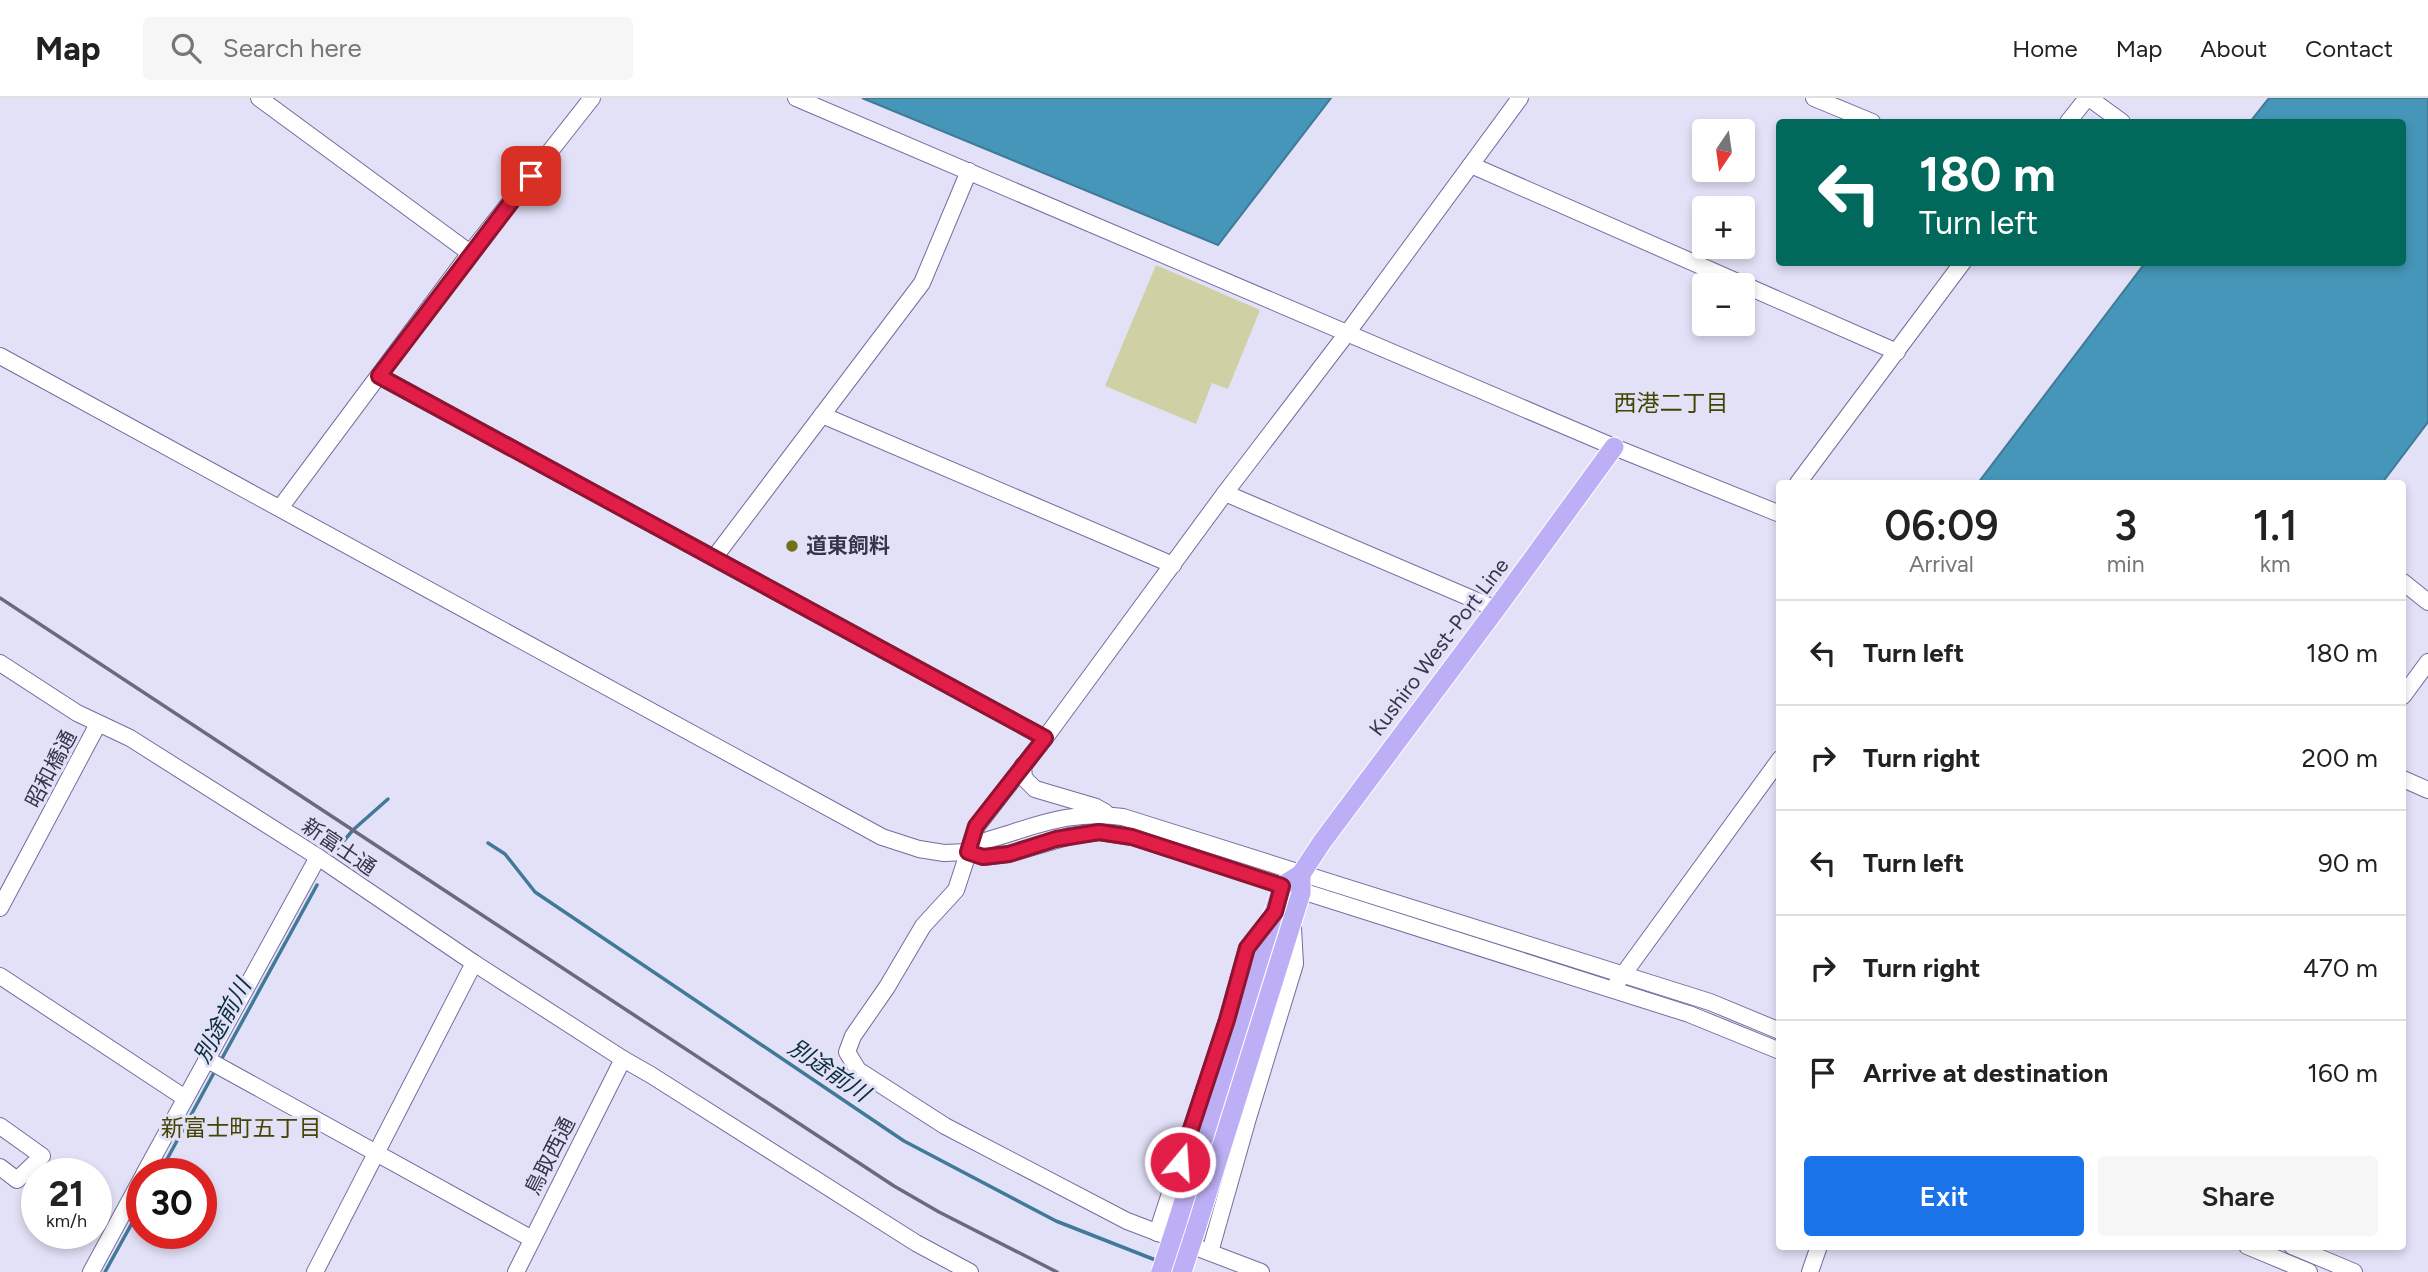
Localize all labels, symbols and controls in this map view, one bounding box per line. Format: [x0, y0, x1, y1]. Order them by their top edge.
search box [143, 17, 633, 80]
text: Map [35, 29, 101, 68]
icon: search [167, 29, 205, 67]
text: Search here [223, 32, 362, 64]
text: Home [2012, 34, 2078, 63]
text: Map [2116, 34, 2162, 63]
text: About [2200, 34, 2267, 63]
text: Contact [2305, 34, 2393, 63]
north arrow [1692, 119, 1755, 182]
map controls [1692, 119, 1755, 336]
text: 180 m [1919, 144, 2056, 203]
pin [501, 146, 561, 206]
icon: left [1804, 147, 1895, 238]
icon: arrive [512, 157, 550, 195]
button: + [1692, 196, 1755, 259]
text: Turn left [1919, 204, 2038, 242]
button: − [1692, 273, 1755, 336]
district label: 西港二丁目 [1614, 389, 1729, 417]
text: 06:09 [1884, 500, 1999, 551]
text: 3 [2114, 500, 2137, 551]
text: 1.1 [2253, 500, 2298, 551]
place label: 道東飼料 [806, 533, 890, 558]
marker: 道東飼料 [784, 538, 800, 554]
text: Arrival [1909, 550, 1974, 578]
text: min [2107, 550, 2145, 578]
text: km [2260, 550, 2291, 578]
street label: Kushiro West-Port Line [1364, 553, 1514, 740]
icon: left [1804, 634, 1842, 672]
text: Turn left [1863, 637, 1964, 669]
text: 180 m [2306, 637, 2378, 669]
street label: 昭和橋通 [20, 726, 81, 812]
icon: right [1804, 739, 1842, 777]
text: Turn right [1863, 742, 1980, 774]
text: 200 m [2302, 742, 2378, 774]
street label: 新富士通 [297, 813, 381, 880]
icon: left [1804, 844, 1842, 882]
text: Turn left [1863, 847, 1964, 879]
text: 90 m [2318, 847, 2378, 879]
icon: right [1804, 949, 1842, 987]
text: Turn right [1863, 952, 1980, 984]
text: 470 m [2303, 952, 2378, 984]
water label: 別途前川 [187, 971, 258, 1068]
water label: 別途前川 [783, 1033, 877, 1109]
icon: arrive [1804, 1054, 1842, 1092]
text: Arrive at destination [1863, 1057, 2108, 1089]
text: 160 m [2307, 1057, 2378, 1089]
street label: 鳥取西通 [519, 1113, 580, 1199]
district label: 新富士町五丁目 [161, 1114, 322, 1142]
position arrow [1143, 1125, 1217, 1199]
button: Exit [1804, 1156, 2084, 1236]
button: Share [2098, 1156, 2378, 1236]
speed limit sign: 30 [126, 1158, 217, 1249]
text: 21 [49, 1173, 84, 1215]
text: km/h [46, 1210, 87, 1232]

